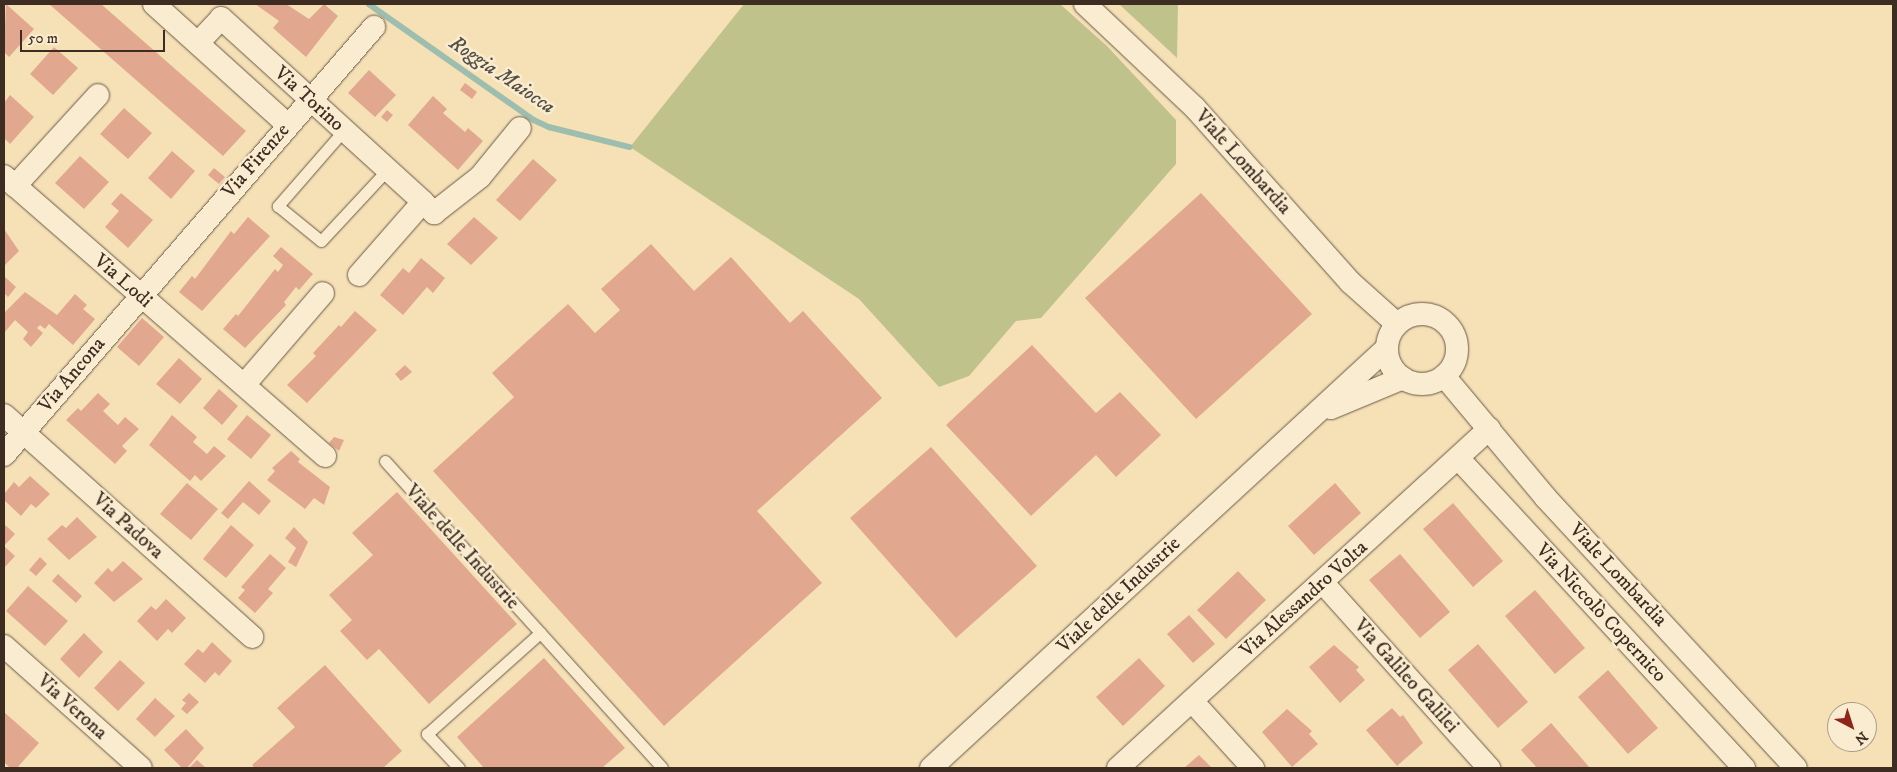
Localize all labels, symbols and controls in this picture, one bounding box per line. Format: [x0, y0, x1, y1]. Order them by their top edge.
scale bar [22, 20, 168, 52]
text: 50 m [28, 29, 58, 48]
water label: Roggia Maiocca [444, 30, 560, 120]
street label: Via Torino [269, 61, 349, 137]
street label: Viale Lombardia [1190, 105, 1296, 219]
street label: Via Firenze [217, 119, 295, 203]
street label: Via Lodi [89, 249, 157, 313]
street label: Via Ancona [34, 332, 110, 418]
street label: Viale delle Industrie [400, 480, 524, 614]
street label: Via Padova [87, 488, 169, 564]
street label: Viale Lombardia [1564, 518, 1672, 632]
street label: Viale delle Industrie [1052, 532, 1186, 658]
street label: Via Alessandro Volta [1235, 535, 1373, 663]
street label: Via Niccolò Copernico [1530, 539, 1672, 687]
street label: Via Galileo Galilei [1348, 614, 1464, 738]
street label: Via Verona [32, 669, 112, 745]
north arrow [1827, 702, 1877, 752]
text: N [1851, 727, 1871, 748]

